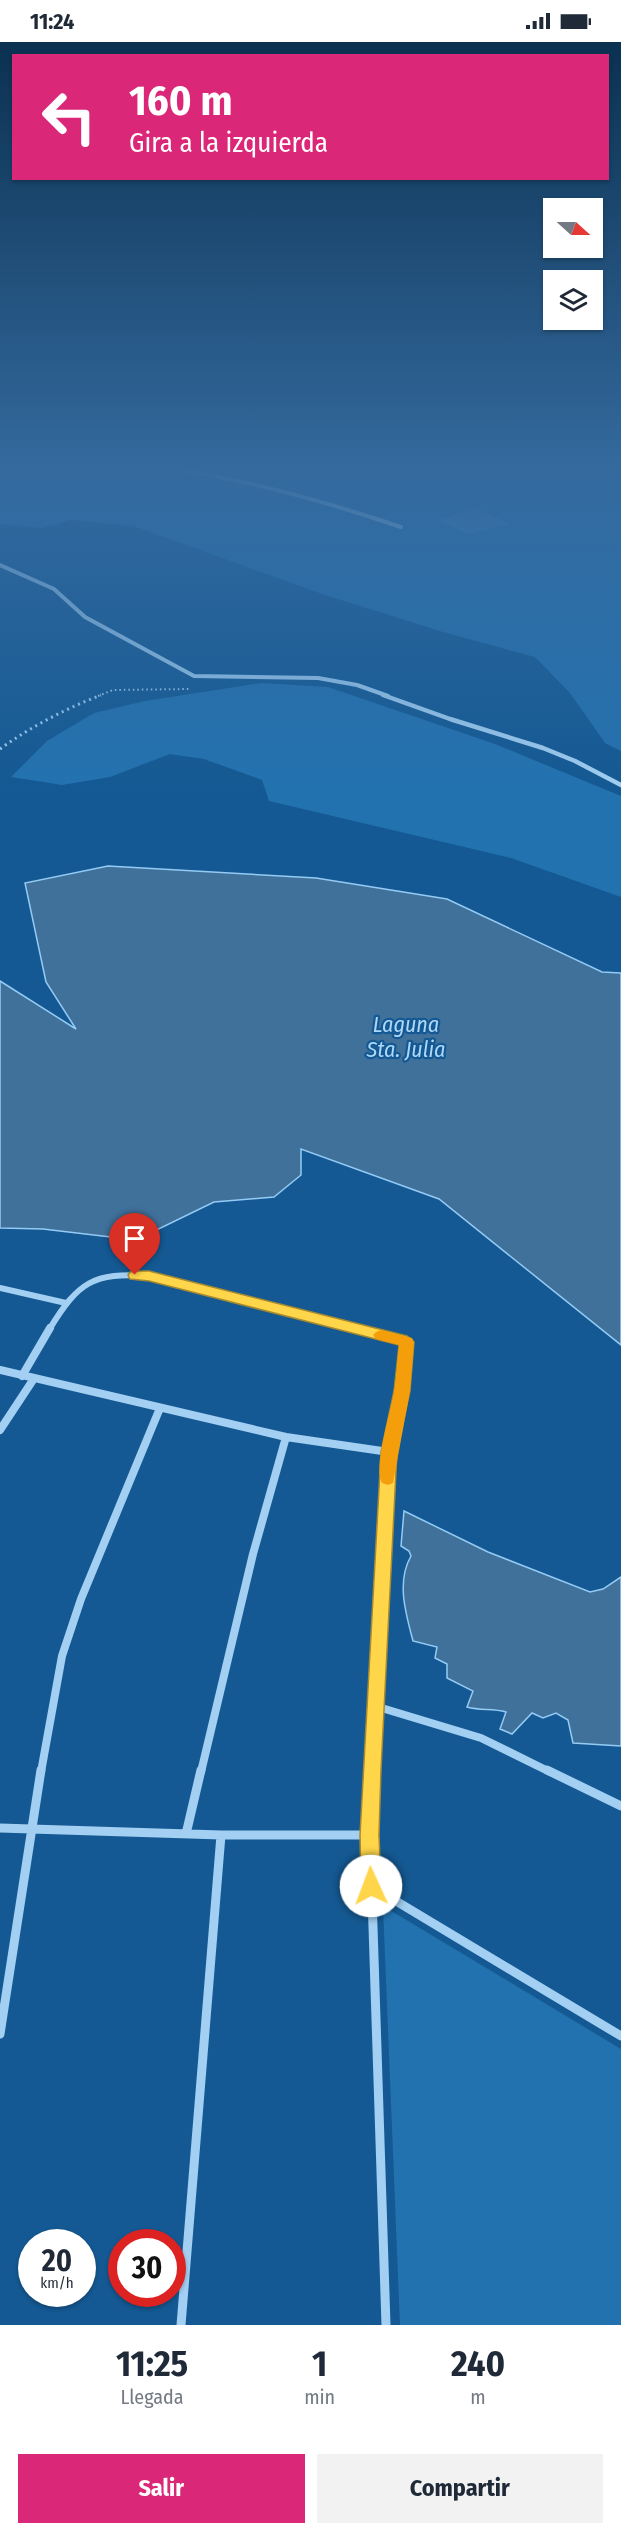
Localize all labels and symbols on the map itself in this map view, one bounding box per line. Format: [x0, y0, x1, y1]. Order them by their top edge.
north arrow [543, 198, 603, 258]
water label: Laguna Sta. Julia [366, 1011, 445, 1063]
pin [109, 1213, 160, 1275]
position arrow [339, 1854, 403, 1918]
speed limit sign: 30 [108, 2229, 186, 2307]

